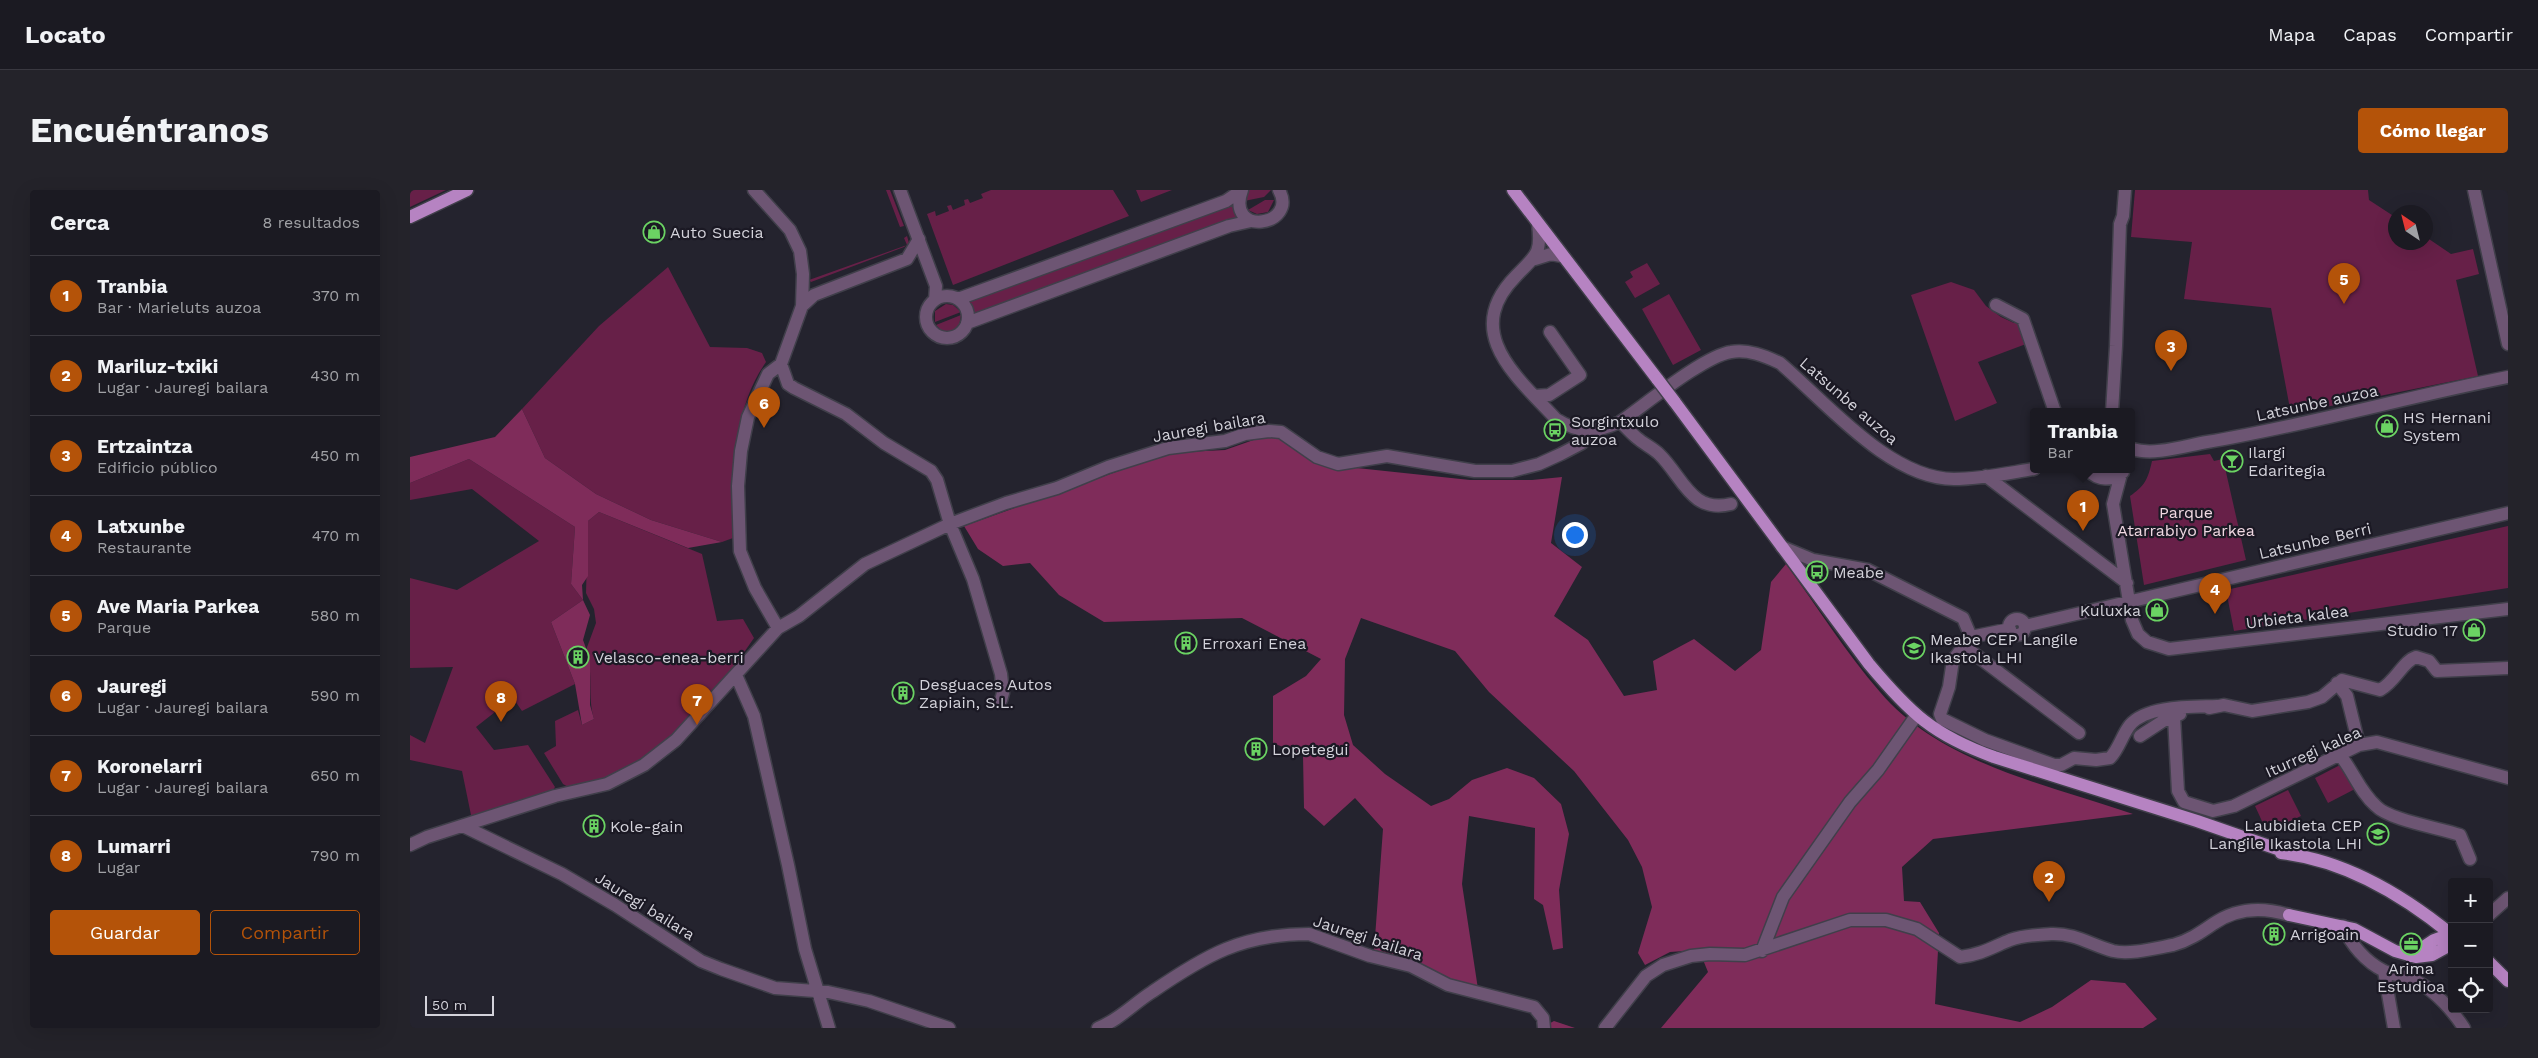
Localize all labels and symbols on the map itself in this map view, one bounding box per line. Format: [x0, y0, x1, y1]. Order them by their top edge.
north arrow [2388, 205, 2433, 250]
shop icon: Auto Suecia [642, 220, 666, 244]
place label: Auto Suecia [670, 223, 764, 242]
pin: 5 [2328, 263, 2360, 304]
pin: 3 [2155, 330, 2187, 371]
street label: Latsunbe auzoa [1796, 353, 1902, 449]
street label: Latsunbe auzoa [2254, 381, 2380, 425]
pin: 6 [748, 387, 780, 428]
street label: Jauregi bailara [1151, 408, 1267, 446]
place label: HS Hernani System [2403, 408, 2491, 445]
place label: Sorgintxulo auzoa [1571, 412, 1659, 449]
shop icon: HS Hernani System [2375, 414, 2399, 438]
bus stop icon: Sorgintxulo auzoa [1543, 418, 1567, 442]
place label: Ilargi Edaritegia [2248, 443, 2326, 480]
bar icon: Ilargi Edaritegia [2220, 449, 2244, 473]
pin: 1 [2067, 490, 2099, 531]
park label: Parque Atarrabiyo Parkea [2117, 503, 2255, 540]
street label: Latsunbe Berri [2257, 519, 2373, 563]
your location [1562, 522, 1588, 548]
bus stop icon: Meabe [1805, 560, 1829, 584]
place label: Meabe [1833, 563, 1884, 582]
pin: 4 [2199, 573, 2231, 614]
shop icon: Kuluxka [2145, 598, 2169, 622]
place label: Kuluxka [2080, 601, 2141, 620]
street label: Urbieta kalea [2245, 601, 2349, 633]
shop icon: Studio 17 [2462, 618, 2486, 642]
place label: Studio 17 [2387, 621, 2458, 640]
place label: Meabe CEP Langile Ikastola LHI [1930, 630, 2078, 667]
building icon: Erroxari Enea [1174, 631, 1198, 655]
place label: Erroxari Enea [1202, 634, 1306, 653]
school or university icon: Meabe CEP Langile Ikastola LHI [1902, 636, 1926, 660]
building icon: Velasco-enea-berri [566, 645, 590, 669]
place label: Velasco-enea-berri [594, 648, 744, 667]
place label: Desguaces Autos Zapiain, S.L. [919, 675, 1052, 712]
pin: 8 [485, 681, 517, 722]
building icon: Desguaces Autos Zapiain, S.L. [891, 681, 915, 705]
pin: 7 [681, 684, 713, 725]
street label: Iturregi kalea [2262, 722, 2364, 782]
building icon: Lopetegui [1244, 737, 1268, 761]
place label: Lopetegui [1272, 740, 1349, 759]
building icon: Kole-gain [582, 814, 606, 838]
place label: Laubidieta CEP Langile Ikastola LHI [2209, 816, 2362, 853]
place label: Kole-gain [610, 817, 683, 836]
school or university icon: Laubidieta CEP Langile Ikastola LHI [2366, 822, 2390, 846]
pin: 2 [2033, 861, 2065, 902]
street label: Jauregi bailara [592, 868, 698, 944]
street label: Jauregi bailara [1311, 911, 1425, 965]
building icon: Arrigoain [2262, 922, 2286, 946]
place label: Arrigoain [2290, 925, 2359, 944]
office icon: Arima Estudioa [2399, 932, 2423, 956]
place label: Arima Estudioa [2377, 959, 2445, 996]
scale bar [425, 993, 494, 1016]

